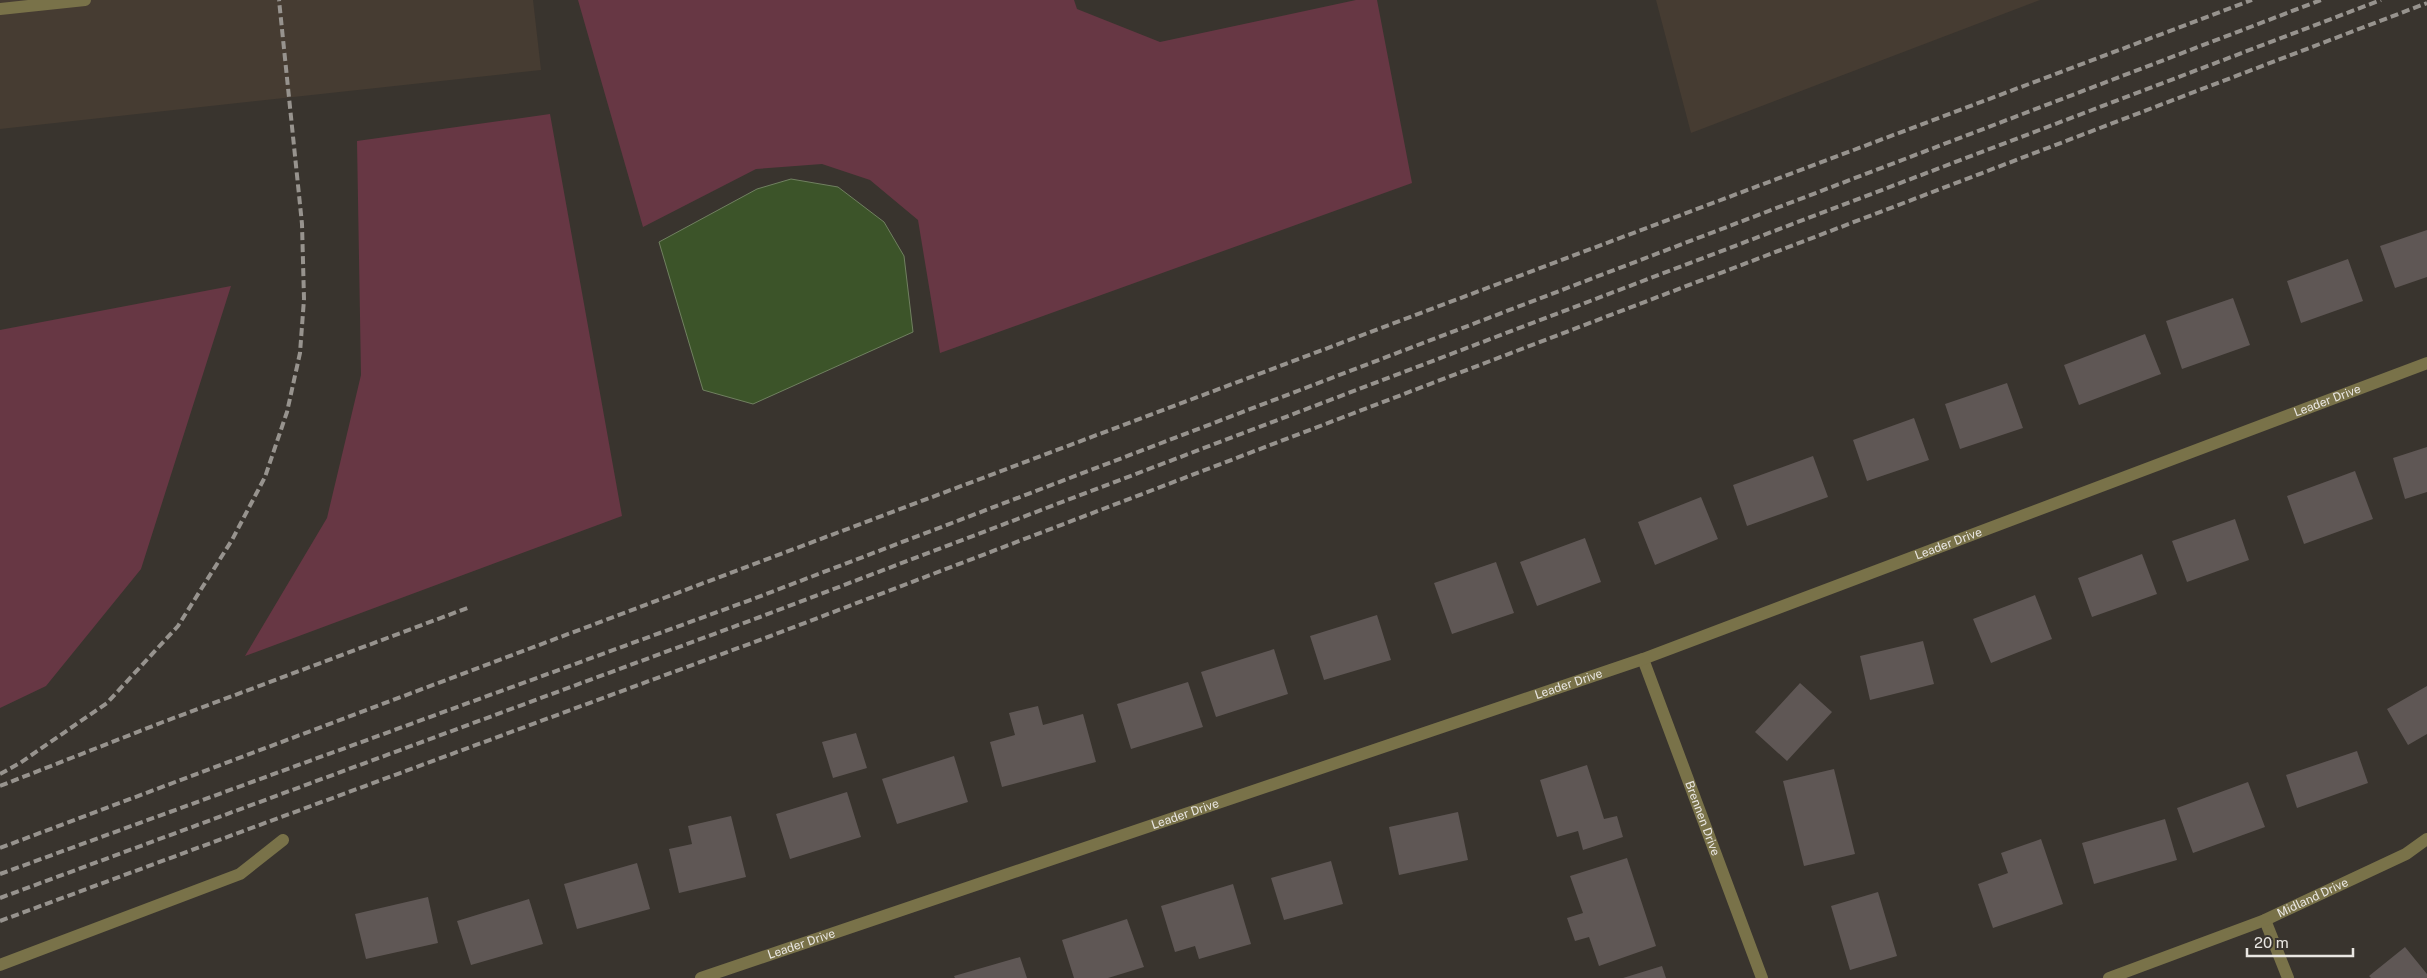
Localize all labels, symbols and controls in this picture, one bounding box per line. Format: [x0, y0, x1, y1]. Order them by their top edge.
street label: Leader Drive [2292, 382, 2363, 420]
street label: Leader Drive [1913, 525, 1984, 563]
street label: Leader Drive [1533, 666, 1604, 702]
street label: Brennen Drive [1682, 779, 1723, 858]
street label: Leader Drive [1149, 796, 1221, 832]
street label: Midland Drive [2275, 875, 2351, 920]
street label: Leader Drive [766, 926, 837, 962]
scale bar [2247, 926, 2353, 958]
text: 20 m [2254, 934, 2289, 951]

